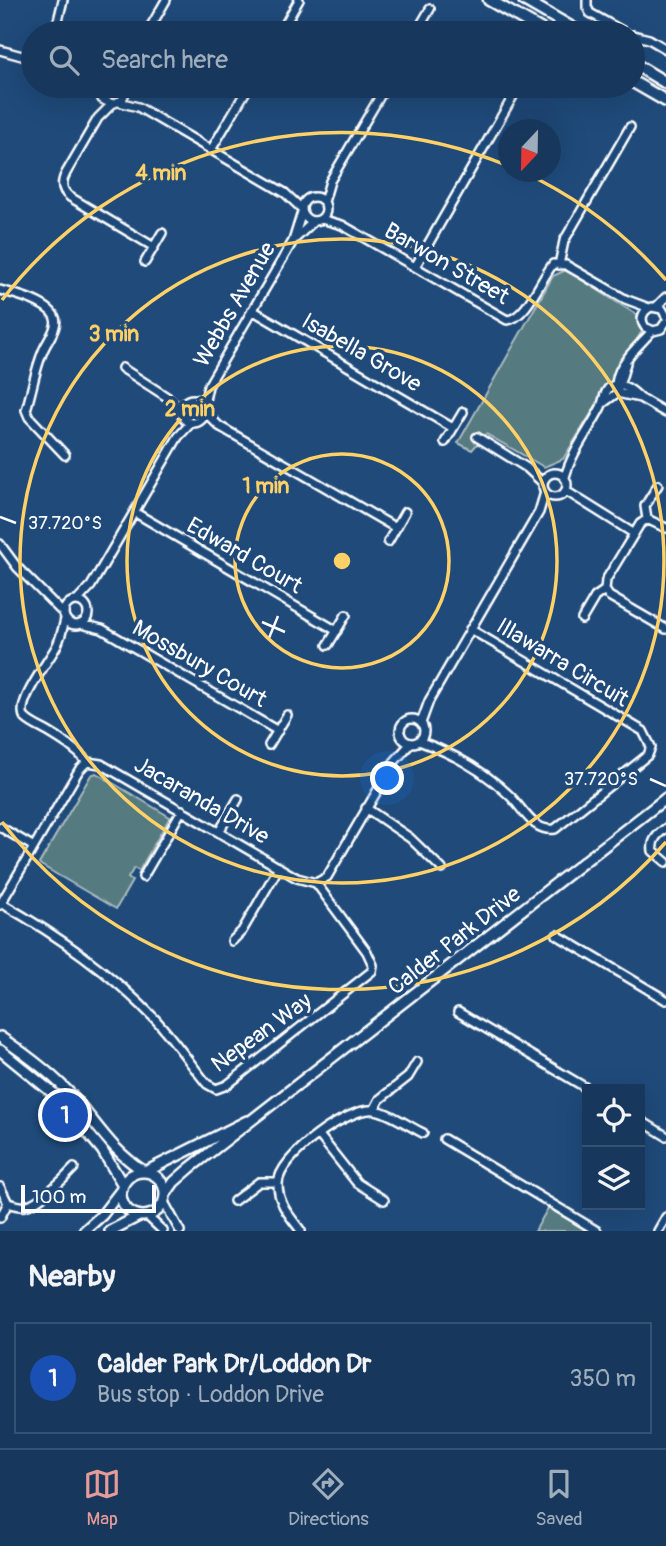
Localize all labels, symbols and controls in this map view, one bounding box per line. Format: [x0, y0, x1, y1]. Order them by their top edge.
search box [21, 21, 645, 98]
icon: search [45, 41, 83, 79]
text: Search here [101, 44, 228, 76]
north arrow [498, 119, 561, 182]
text: 4 min [136, 160, 187, 187]
street label: Barwon Street [379, 216, 515, 311]
street label: Webbs Avenue [187, 236, 282, 372]
street label: Isabella Grove [297, 306, 427, 399]
text: 3 min [89, 321, 139, 348]
text: 2 min [165, 396, 215, 423]
text: 1 min [243, 473, 290, 500]
street label: Edward Court [182, 511, 309, 601]
text: 37.720°S [28, 512, 102, 535]
centre of rings [330, 549, 354, 573]
street label: Illawarra Circuit [491, 611, 635, 714]
street label: Mossbury Court [127, 613, 273, 714]
street label: Jacaranda Drive [129, 750, 275, 851]
your location [370, 761, 404, 795]
text: 37.720°S [564, 768, 638, 791]
street label: Calder Park Drive [382, 879, 527, 1001]
street label: Nepean Way [205, 986, 317, 1079]
map controls [582, 1084, 645, 1210]
button: locate [582, 1084, 645, 1147]
pin: 1 [42, 1089, 88, 1141]
button: layers [582, 1147, 645, 1210]
scale bar [21, 1182, 156, 1214]
text: 100 m [32, 1185, 86, 1209]
text: Nearby [28, 1258, 115, 1295]
text: Calder Park Dr/Loddon Dr [97, 1348, 371, 1380]
text: 1 [49, 1364, 58, 1393]
text: 350 m [570, 1364, 636, 1393]
text: Bus stop · Loddon Drive [97, 1380, 324, 1409]
tab: Map [83, 1465, 121, 1531]
tab: Directions [288, 1465, 369, 1531]
tab: Saved [535, 1465, 583, 1531]

